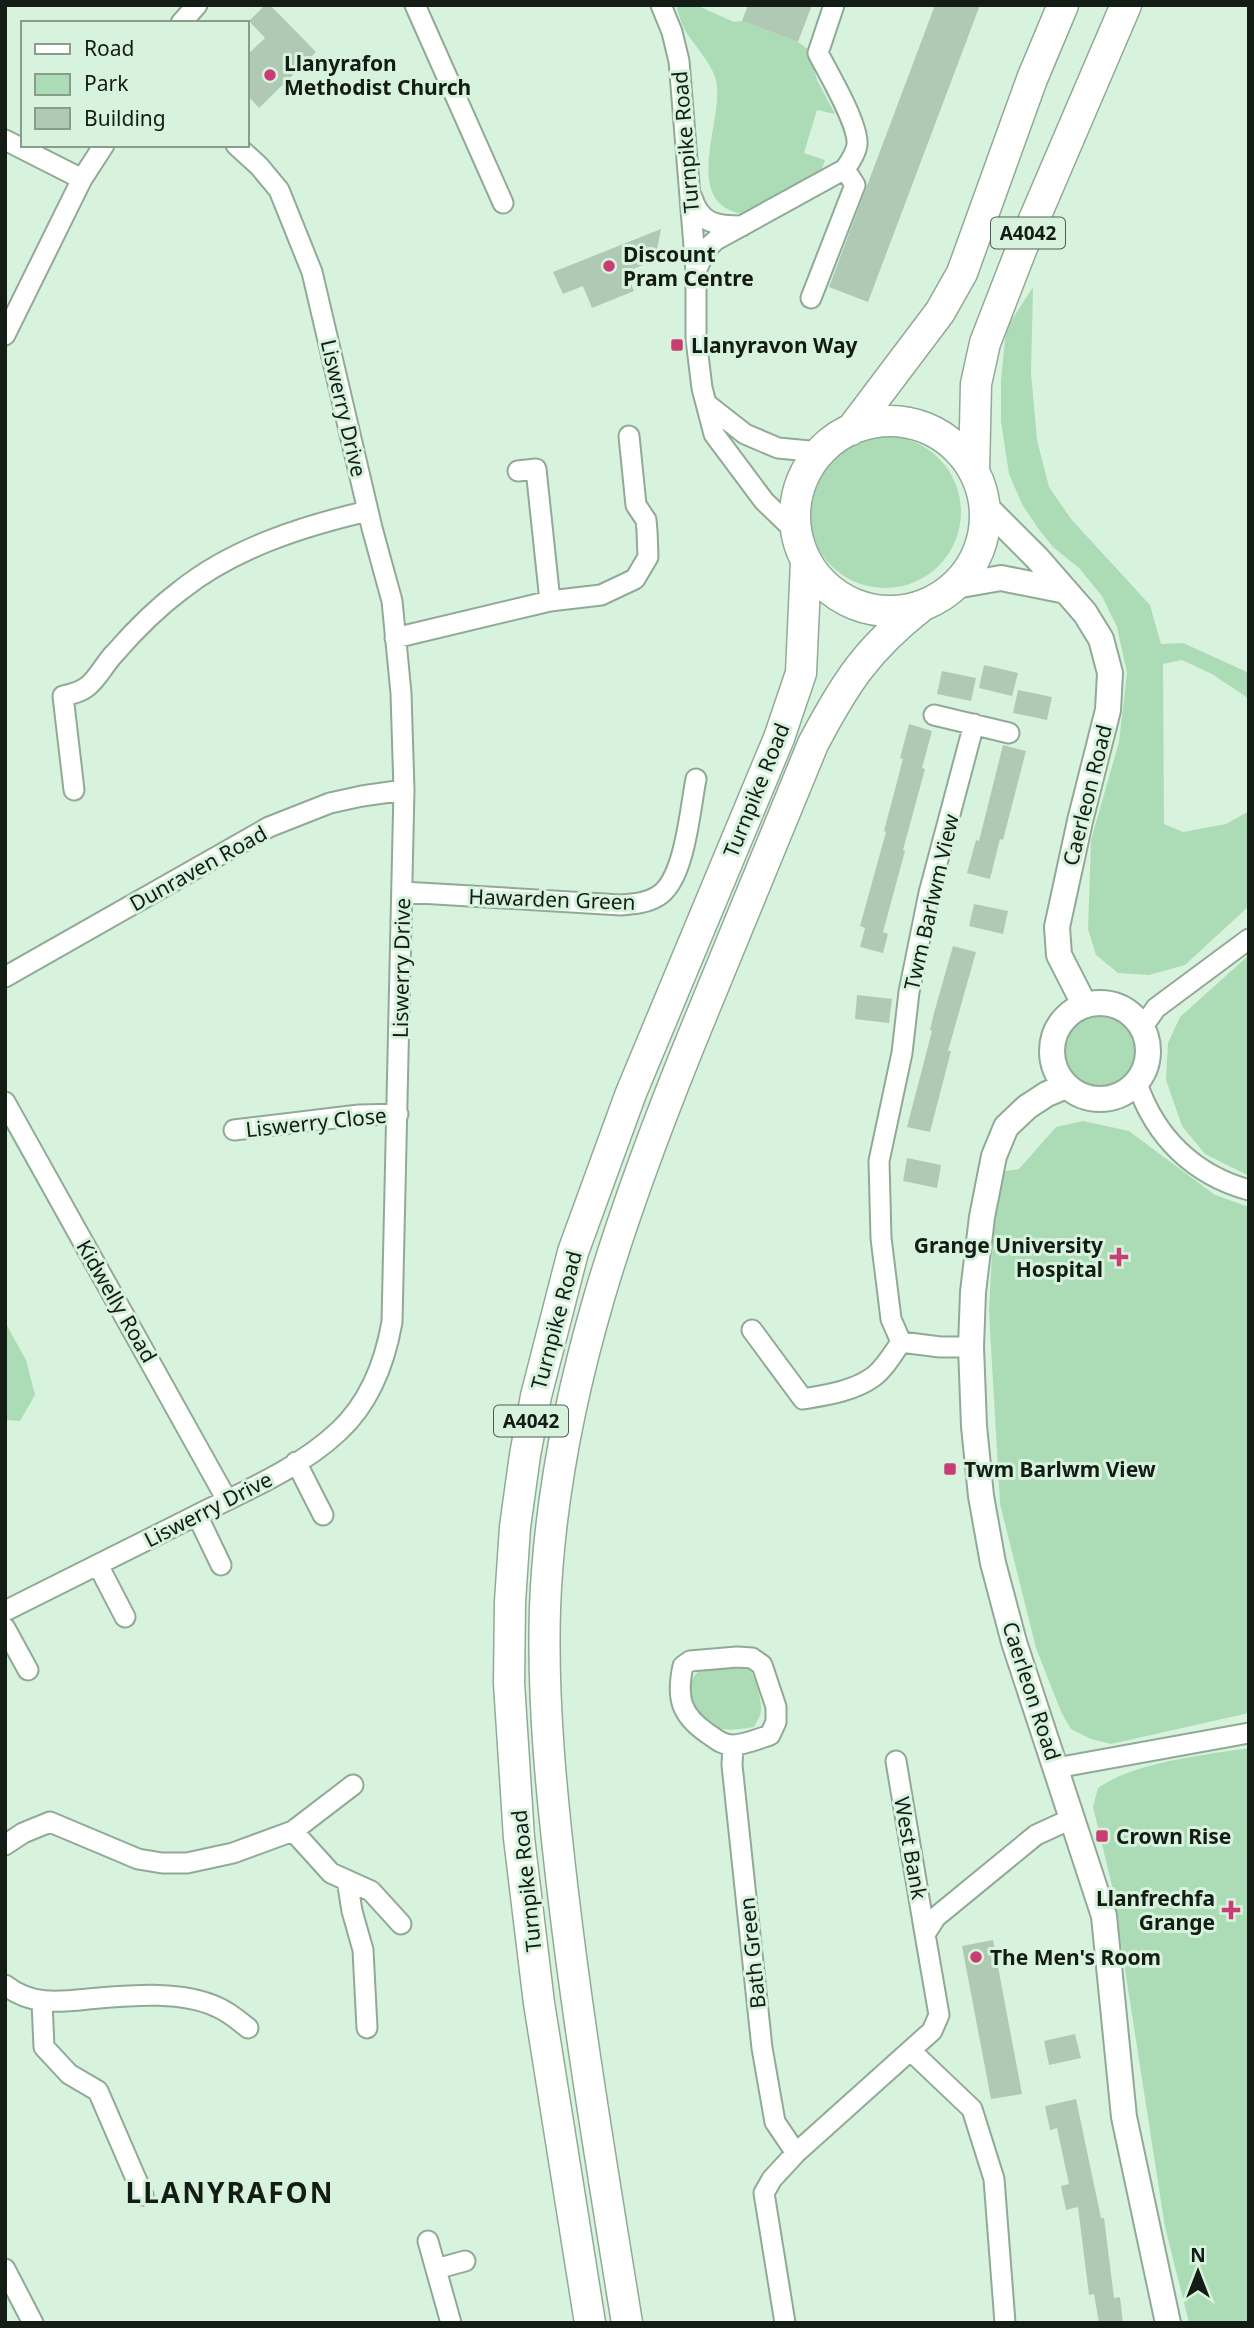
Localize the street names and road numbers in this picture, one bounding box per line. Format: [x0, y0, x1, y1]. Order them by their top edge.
street label: Turnpike Road [665, 70, 705, 214]
road number: A4042 [991, 218, 1065, 248]
street label: Liswerry Drive [315, 337, 373, 479]
street label: Turnpike Road [716, 719, 796, 861]
street label: Caerleon Road [1056, 722, 1118, 868]
street label: Twm Barlwm View [897, 811, 965, 993]
street label: Dunraven Road [124, 819, 272, 917]
street label: Hawarden Green [468, 882, 636, 916]
street label: Liswerry Drive [386, 898, 416, 1038]
street label: Liswerry Close [244, 1101, 388, 1143]
street label: Kidwelly Road [71, 1235, 163, 1367]
street label: Turnpike Road [524, 1248, 588, 1392]
road number: A4042 [494, 1406, 568, 1436]
street label: Liswerry Drive [139, 1465, 277, 1553]
street label: Caerleon Road [996, 1618, 1068, 1764]
street label: West Bank [888, 1795, 934, 1902]
street label: Turnpike Road [505, 1809, 547, 1953]
street label: Bath Green [732, 1896, 772, 2010]

